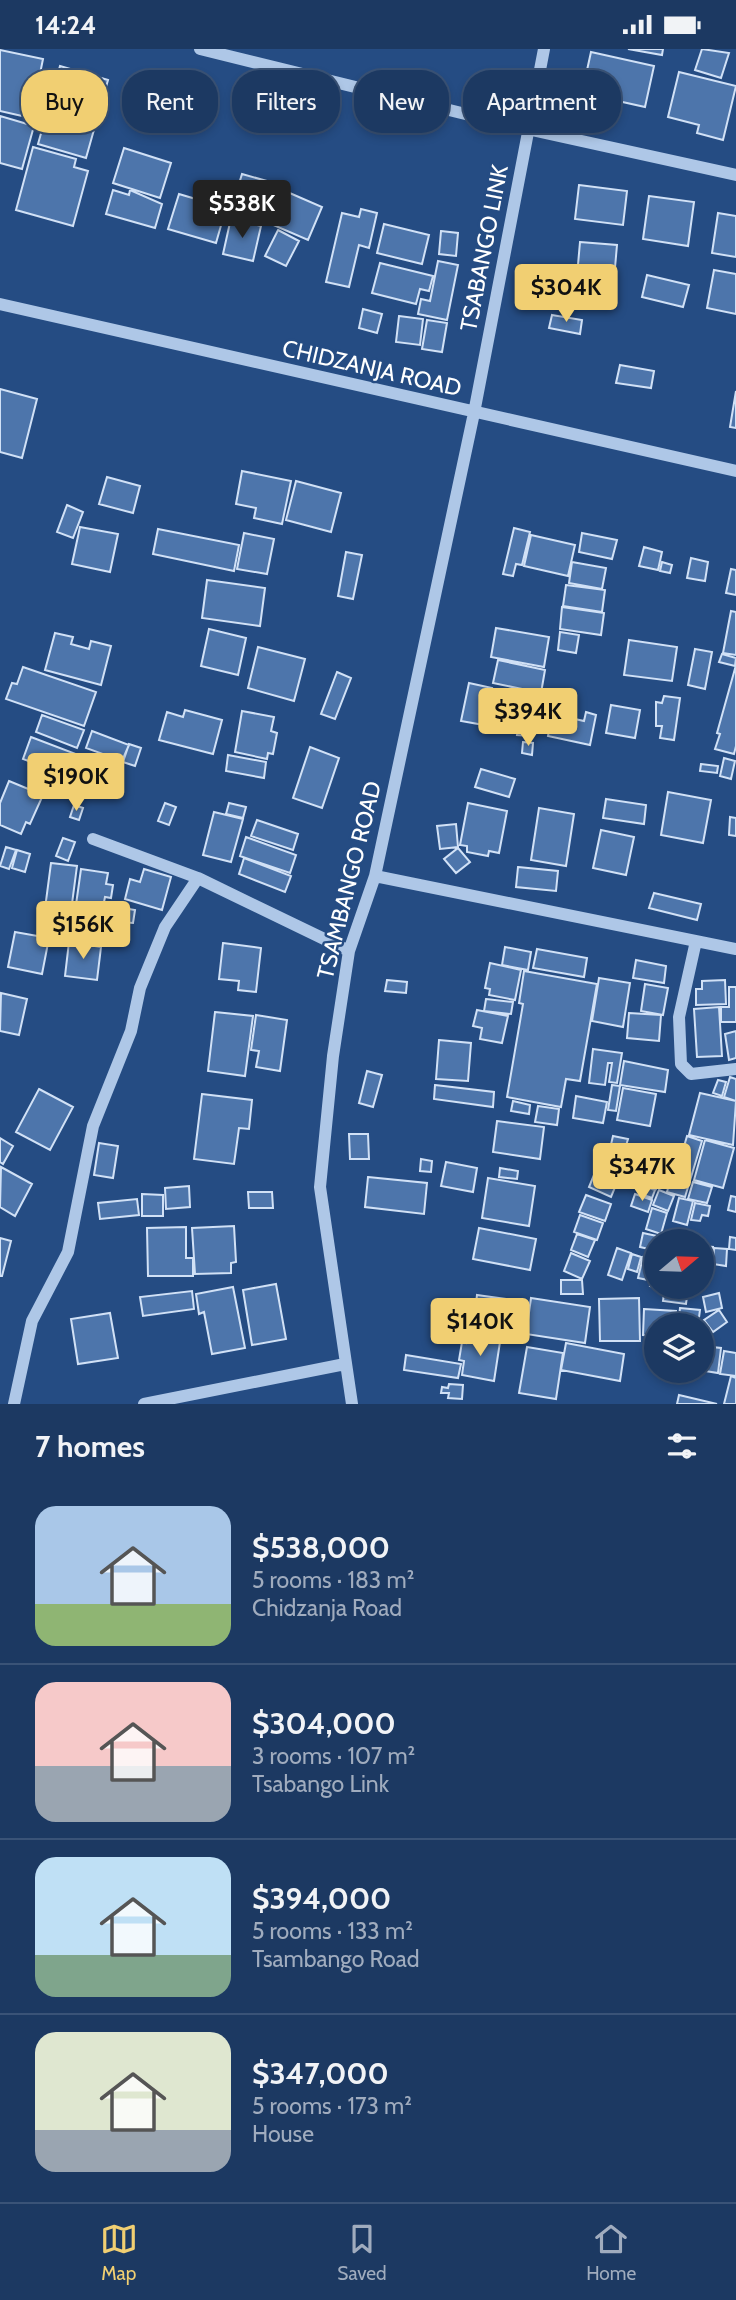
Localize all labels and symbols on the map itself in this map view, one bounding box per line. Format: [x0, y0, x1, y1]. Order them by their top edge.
street label: TSABANGO LINK [454, 162, 514, 334]
pin: $538K [193, 181, 291, 240]
pin: $304K [517, 265, 615, 324]
street label: CHIDZANJA ROAD [280, 334, 464, 402]
pin: $394K [479, 689, 577, 748]
pin: $190K [27, 753, 125, 813]
street label: TSAMBANGO ROAD [311, 778, 387, 982]
pin: $156K [34, 901, 132, 961]
pin: $347K [593, 1143, 691, 1203]
north arrow [644, 1229, 714, 1299]
pin: $140K [431, 1299, 529, 1358]

